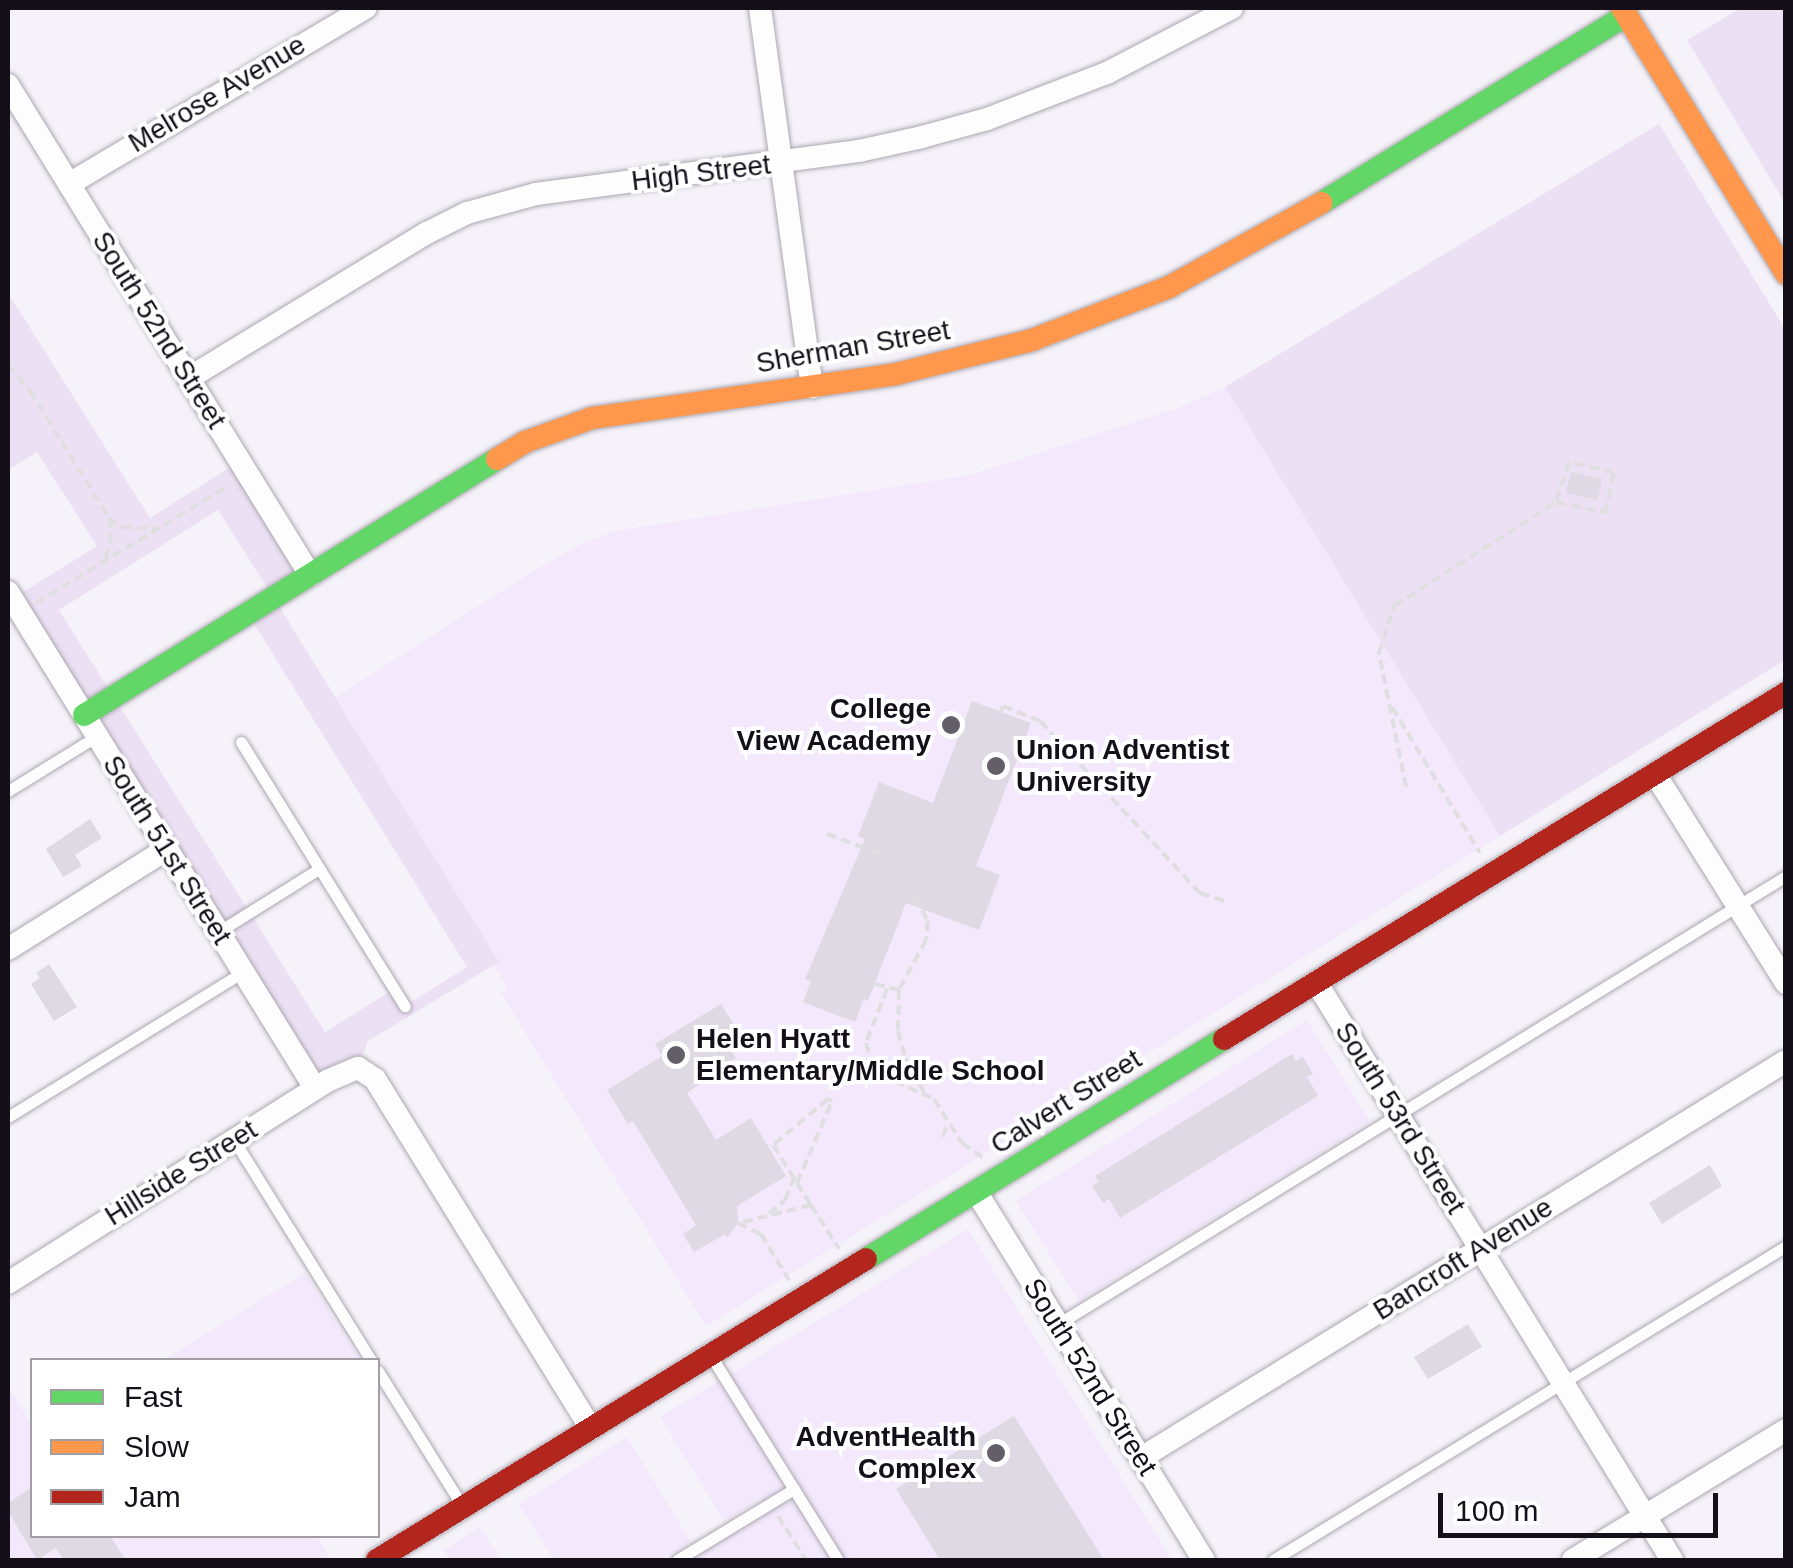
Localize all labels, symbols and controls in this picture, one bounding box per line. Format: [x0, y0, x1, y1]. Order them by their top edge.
street label: Melrose Avenue [122, 28, 312, 160]
street label: High Street [629, 148, 773, 198]
street label: South 52nd Street [85, 225, 233, 435]
street label: Sherman Street [754, 313, 952, 381]
place label: College View Academy [735, 692, 931, 758]
marker: College View Academy [940, 714, 962, 736]
place label: Union Adventist University [1016, 733, 1231, 799]
street label: South 51st Street [95, 749, 239, 951]
marker: Union Adventist University [985, 755, 1007, 777]
street label: South 53rd Street [1328, 1016, 1472, 1220]
place label: Helen Hyatt Elementary/Middle School [696, 1022, 1045, 1088]
street label: Calvert Street [985, 1042, 1147, 1162]
marker: Helen Hyatt Elementary/Middle School [665, 1044, 687, 1066]
street label: Hillside Street [99, 1113, 263, 1233]
street label: Bancroft Avenue [1367, 1190, 1559, 1328]
street label: South 52nd Street [1016, 1272, 1164, 1482]
legend [30, 1358, 380, 1538]
text: Fast [124, 1380, 182, 1413]
place label: AdventHealth Complex [796, 1420, 976, 1486]
text: Slow [124, 1430, 189, 1463]
marker: AdventHealth Complex [985, 1442, 1007, 1464]
scale bar [1443, 1473, 1723, 1535]
text: Jam [124, 1480, 181, 1513]
text: 100 m [1455, 1494, 1538, 1527]

